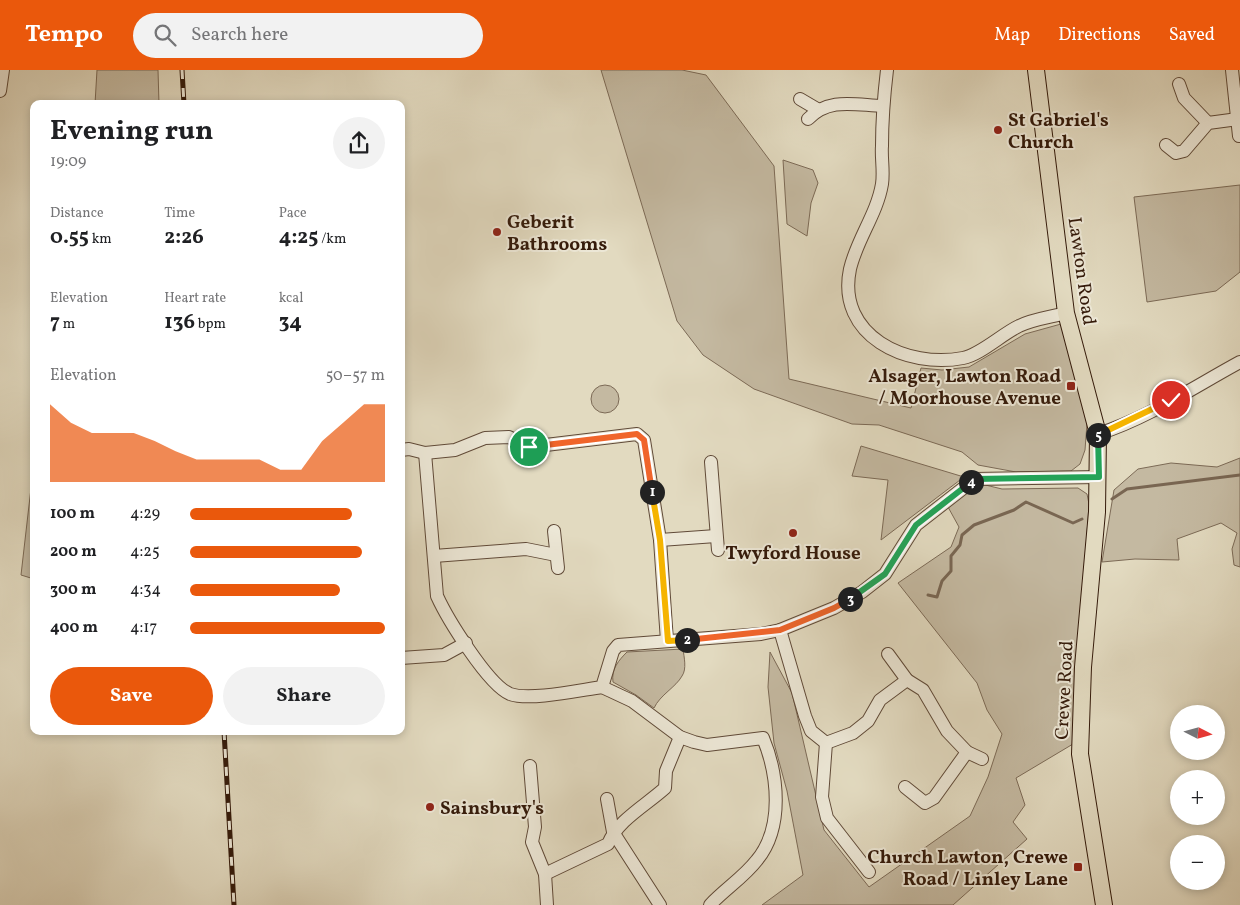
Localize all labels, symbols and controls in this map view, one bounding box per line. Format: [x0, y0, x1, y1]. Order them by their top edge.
search box [133, 13, 483, 58]
text: Tempo [25, 18, 103, 52]
icon: search [151, 21, 179, 49]
text: Search here [191, 22, 288, 48]
text: Map [994, 23, 1030, 48]
text: Directions [1058, 23, 1141, 48]
text: Saved [1169, 23, 1215, 48]
place label: St Gabriel's Church [1008, 108, 1109, 156]
text: Evening run [50, 112, 214, 151]
button: share [333, 117, 385, 169]
marker: St Gabriel's Church [992, 124, 1004, 136]
text: 19:09 [50, 151, 86, 173]
text: Distance [50, 204, 104, 223]
text: Time [164, 204, 195, 223]
text: Pace [279, 204, 307, 223]
place label: Geberit Bathrooms [507, 210, 607, 258]
street label: Lawton Road [1061, 216, 1101, 327]
text: 0.55 [50, 223, 89, 252]
text: 2:26 [164, 223, 204, 252]
text: 4:25 [279, 223, 318, 252]
marker: Geberit Bathrooms [491, 226, 503, 238]
text: km [89, 230, 112, 249]
text: /km [318, 230, 346, 249]
text: Elevation [50, 289, 108, 308]
text: Heart rate [164, 289, 226, 308]
text: kcal [279, 289, 304, 308]
text: 7 [50, 308, 60, 337]
text: 136 [164, 308, 195, 337]
text: 34 [279, 308, 302, 337]
text: m [60, 315, 75, 334]
text: bpm [195, 315, 226, 334]
place label: Alsager, Lawton Road / Moorhouse Avenue [868, 364, 1061, 412]
text: Elevation [50, 365, 117, 387]
text: 50–57 m [326, 365, 385, 387]
pin [1150, 379, 1192, 421]
marker: Alsager, Lawton Road / Moorhouse Avenue [1065, 380, 1077, 392]
icon: check [1157, 386, 1185, 414]
pin: 5 [1086, 422, 1110, 448]
pin [508, 426, 550, 468]
text: 5 [1095, 426, 1102, 445]
icon: arrive [515, 433, 543, 461]
pin: 4 [958, 470, 984, 494]
text: 4 [967, 473, 976, 492]
pin: 1 [640, 480, 664, 504]
text: 1 [650, 483, 655, 502]
text: 100 m [50, 503, 95, 525]
text: 4:29 [130, 503, 160, 525]
marker: Twyford House [787, 527, 799, 539]
text: 200 m [50, 541, 97, 563]
text: 4:25 [130, 541, 160, 563]
place label: Twyford House [725, 541, 861, 567]
text: 300 m [50, 579, 96, 601]
text: 4:34 [130, 579, 161, 601]
pin: 3 [838, 586, 862, 612]
text: 3 [847, 590, 854, 609]
text: 400 m [50, 617, 98, 639]
text: 4:17 [130, 617, 157, 639]
pin: 2 [674, 628, 700, 652]
text: 2 [684, 631, 691, 650]
street label: Crewe Road [1049, 640, 1081, 740]
button: Save [50, 667, 213, 725]
button: Share [223, 667, 385, 725]
north arrow [1170, 705, 1225, 760]
map controls [1170, 705, 1225, 890]
button: + [1170, 770, 1225, 825]
place label: Sainsbury's [440, 796, 544, 822]
marker: Sainsbury's [424, 801, 436, 813]
button: − [1170, 835, 1225, 890]
place label: Church Lawton, Crewe Road / Linley Lane [867, 845, 1068, 893]
marker: Church Lawton, Crewe Road / Linley Lane [1072, 861, 1084, 873]

